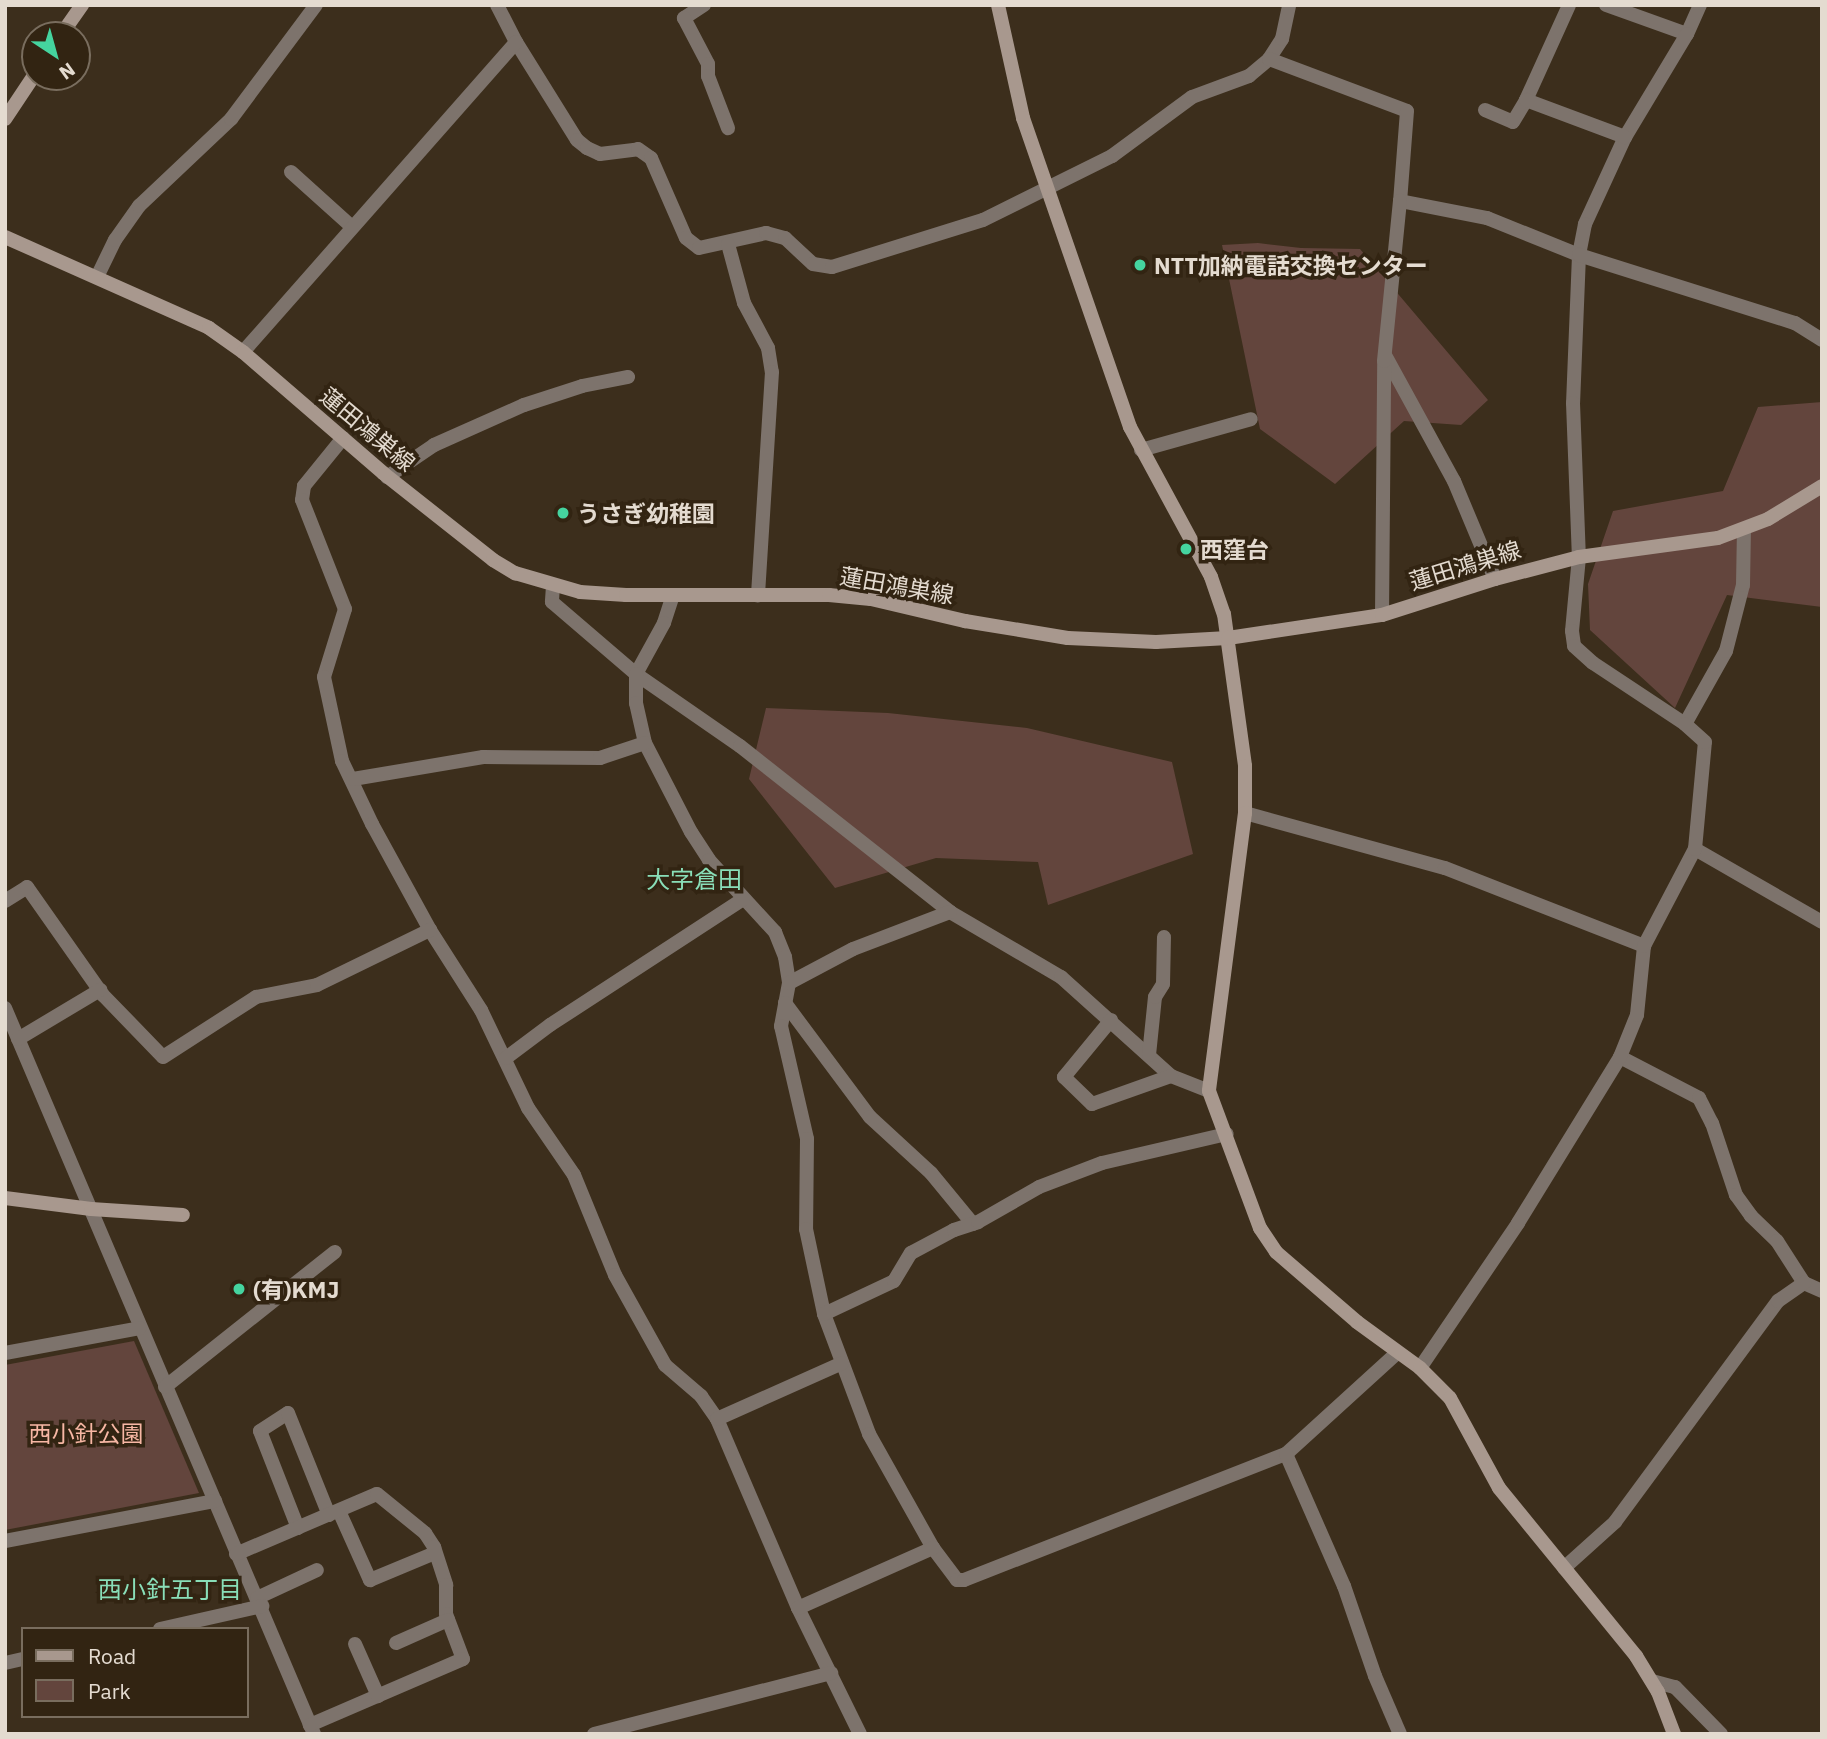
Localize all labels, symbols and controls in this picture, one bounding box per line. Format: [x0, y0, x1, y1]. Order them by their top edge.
north arrow [21, 21, 91, 91]
text: N [55, 58, 80, 85]
place label: NTT加納電話交換センター [1154, 251, 1428, 279]
marker: NTT加納電話交換センター [1132, 257, 1148, 273]
street label: 蓮田鴻巣線 [315, 381, 421, 477]
place label: うさぎ幼稚園 [577, 499, 715, 527]
marker: うさぎ幼稚園 [555, 505, 571, 521]
place label: 西窪台 [1200, 535, 1269, 563]
street label: 蓮田鴻巣線 [1406, 535, 1524, 595]
marker: 西窪台 [1178, 541, 1194, 557]
street label: 蓮田鴻巣線 [838, 561, 956, 609]
district label: 大字倉田 [646, 866, 742, 894]
place label: (有)KMJ [253, 1275, 339, 1303]
marker: (有)KMJ [231, 1281, 247, 1297]
park label: 西小針公園 [29, 1419, 143, 1447]
district label: 西小針五丁目 [98, 1576, 242, 1604]
legend [21, 1627, 248, 1718]
text: Road [88, 1642, 136, 1670]
text: Park [88, 1677, 131, 1705]

